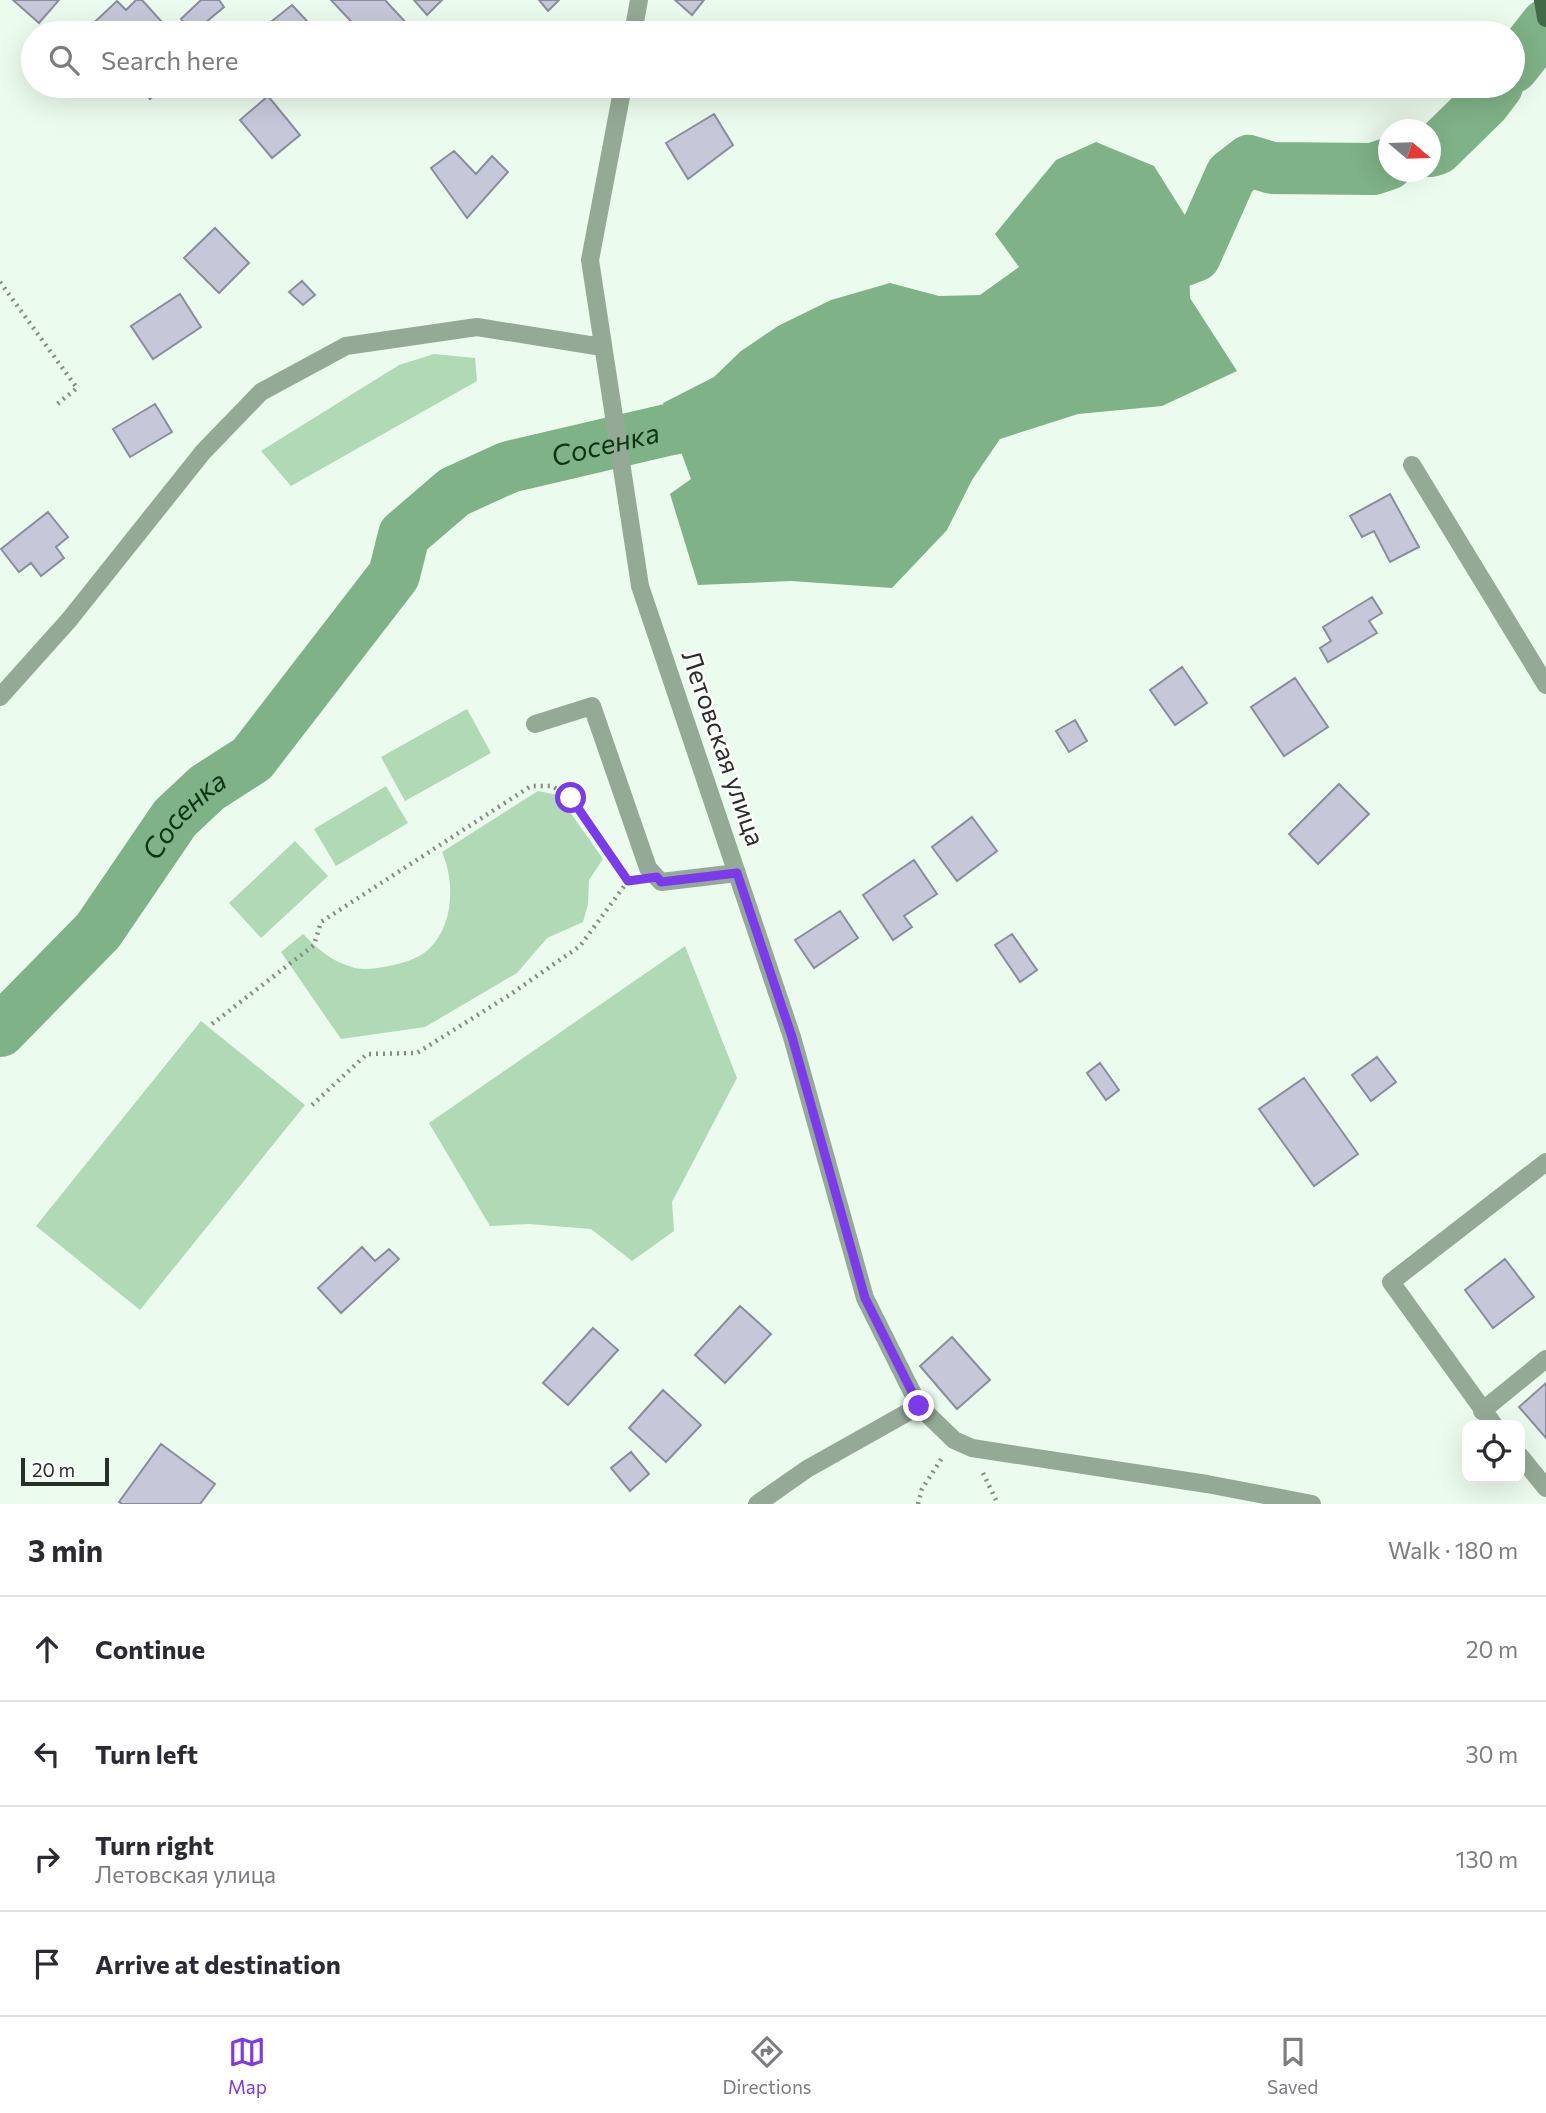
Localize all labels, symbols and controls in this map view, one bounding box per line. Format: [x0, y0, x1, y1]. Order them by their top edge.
search box [21, 21, 1525, 98]
icon: search [45, 41, 83, 79]
text: Search here [101, 44, 239, 75]
north arrow [1378, 119, 1441, 182]
water label: Сосенка [548, 414, 662, 473]
street label: Летовская улица [676, 646, 772, 849]
water label: Сосенка [134, 762, 232, 866]
route start [555, 782, 586, 813]
route end [903, 1390, 934, 1421]
map controls [1462, 1420, 1525, 1483]
button: locate [1462, 1420, 1525, 1483]
scale bar [21, 1455, 108, 1487]
text: 20 m [32, 1458, 75, 1481]
text: 3 min [28, 1531, 103, 1568]
text: Walk · 180 m [1388, 1536, 1518, 1564]
icon: ahead [28, 1630, 66, 1668]
text: Continue [95, 1633, 205, 1664]
text: 20 m [1466, 1635, 1518, 1663]
icon: left [28, 1735, 66, 1773]
text: Turn left [95, 1738, 198, 1769]
text: 30 m [1465, 1740, 1518, 1768]
text: Turn right [95, 1829, 214, 1860]
icon: right [28, 1840, 66, 1878]
text: 130 m [1456, 1845, 1518, 1873]
text: Летовская улица [95, 1860, 276, 1888]
icon: arrive [28, 1945, 66, 1983]
text: Arrive at destination [95, 1948, 341, 1979]
tab: Map [228, 2033, 267, 2098]
tab: Directions [722, 2033, 812, 2098]
tab: Saved [1267, 2033, 1318, 2098]

